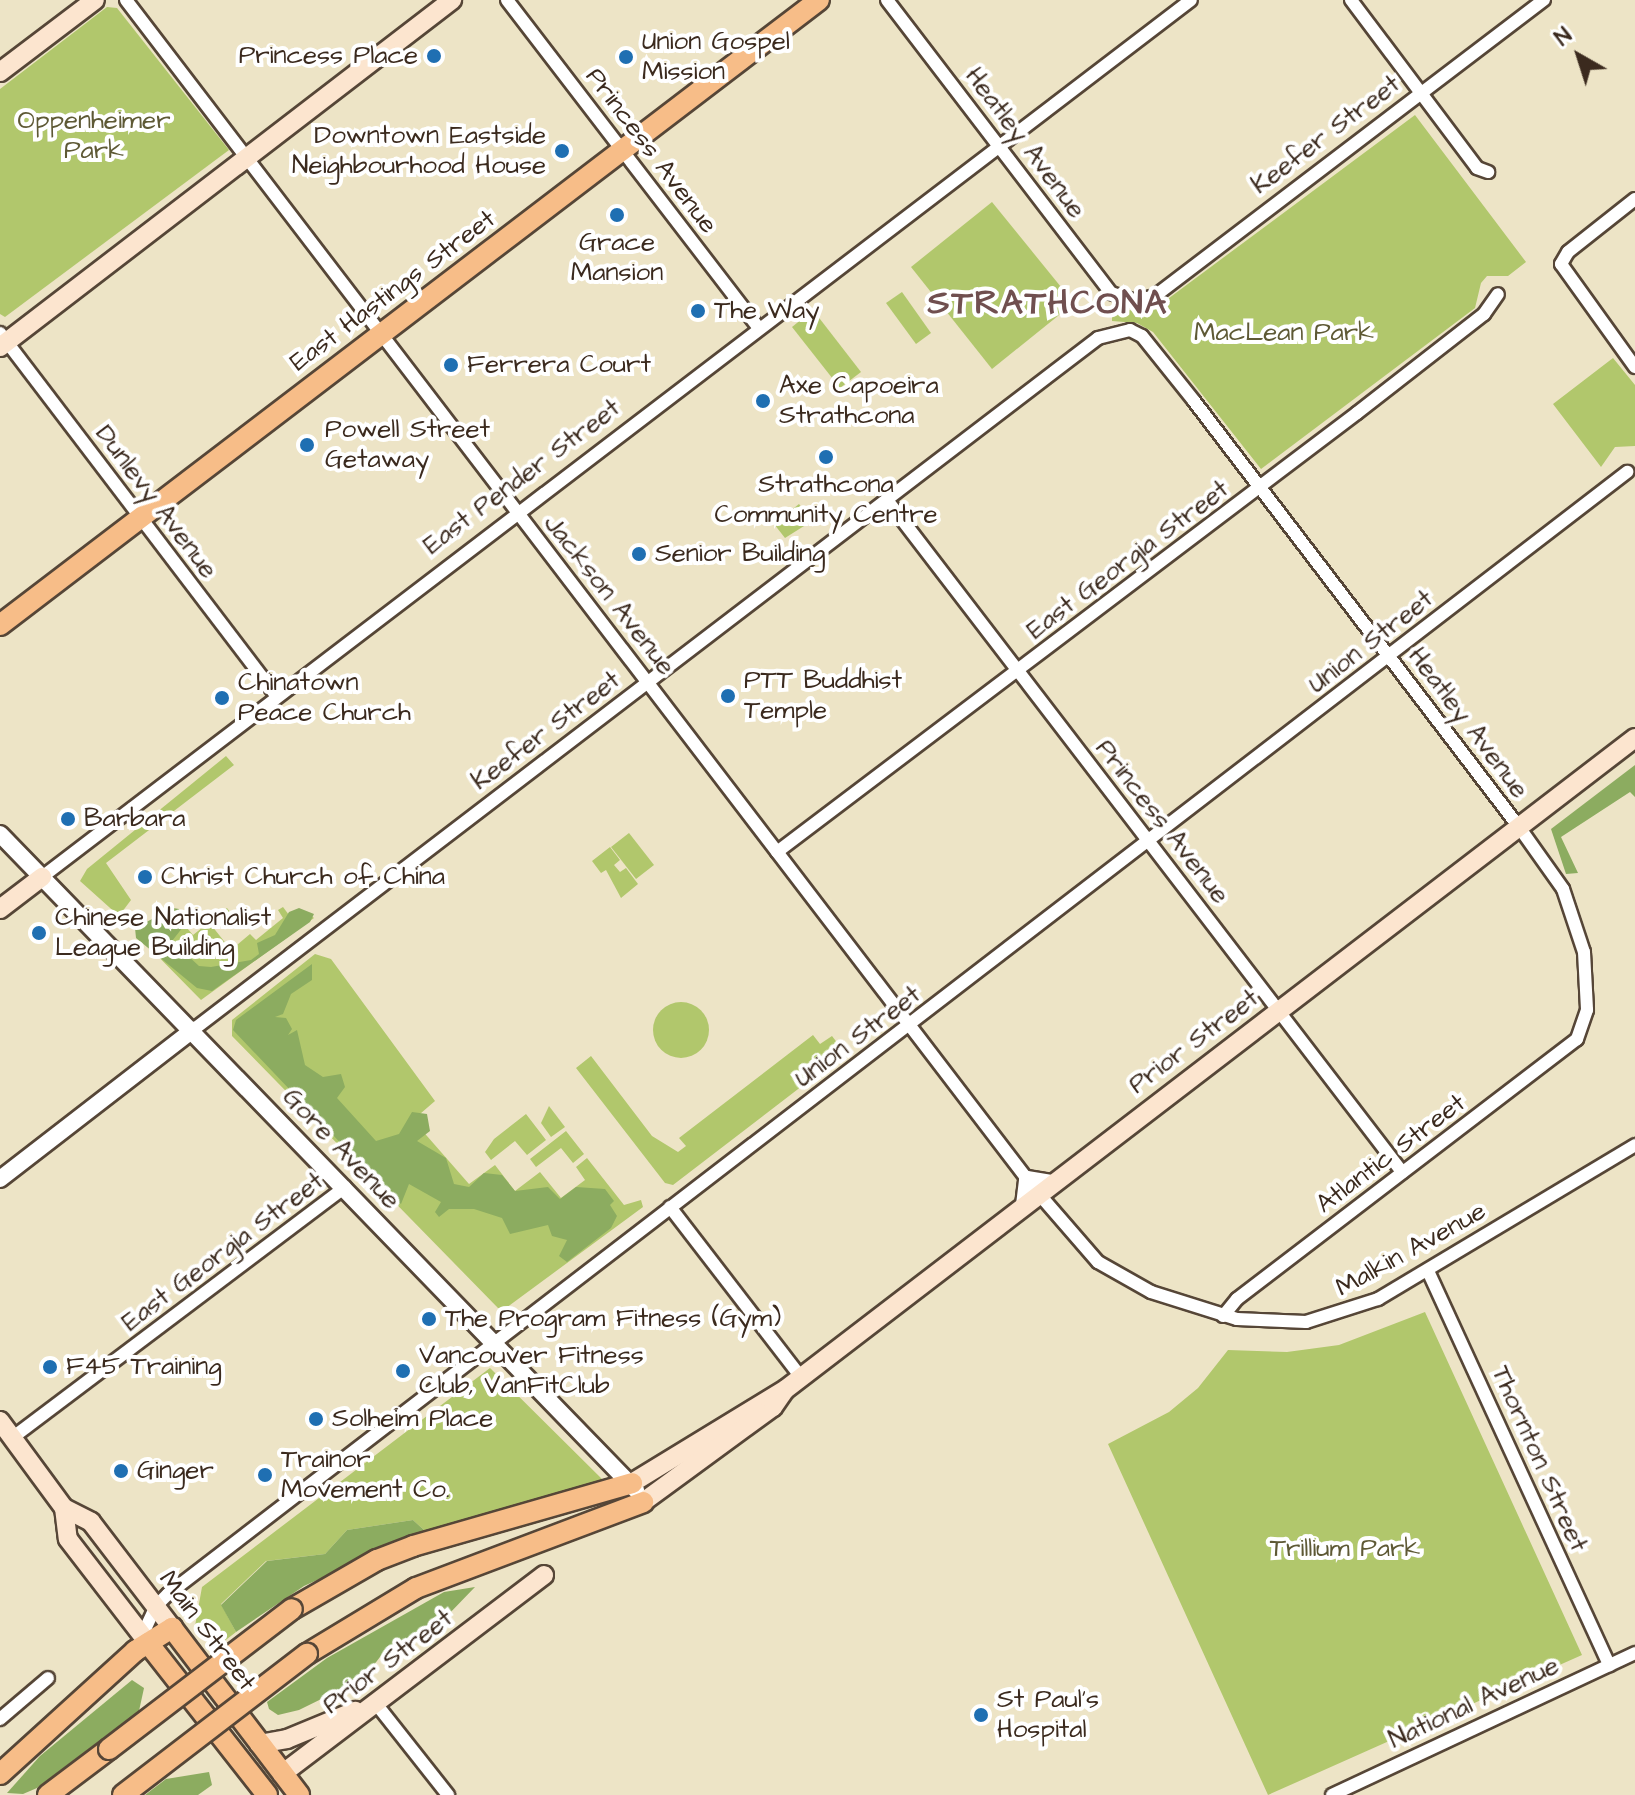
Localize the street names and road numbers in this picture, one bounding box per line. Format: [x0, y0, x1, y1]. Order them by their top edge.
street label: Heatley Avenue [958, 61, 1092, 225]
street label: Princess Avenue [579, 62, 723, 240]
street label: Keefer Street [1245, 69, 1407, 201]
street label: East Hastings Street [284, 204, 502, 378]
street label: East Pender Street [417, 393, 627, 561]
street label: Dunlevy Avenue [88, 419, 224, 585]
street label: East Georgia Street [1021, 474, 1235, 646]
street label: Jackson Avenue [537, 509, 681, 681]
street label: Union Street [1302, 584, 1440, 700]
street label: Heatley Avenue [1401, 641, 1535, 805]
street label: Keefer Street [465, 665, 627, 797]
street label: Princess Avenue [1088, 734, 1236, 910]
street label: Union Street [789, 979, 927, 1095]
street label: Prior Street [1123, 983, 1265, 1101]
street label: Gore Avenue [276, 1082, 406, 1216]
street label: Atlantic Street [1310, 1088, 1472, 1220]
street label: East Georgia Street [116, 1166, 330, 1338]
street label: Malkin Avenue [1331, 1196, 1491, 1304]
street label: Thornton Street [1484, 1361, 1594, 1557]
street label: Main Street [152, 1565, 262, 1697]
street label: Prior Street [317, 1603, 459, 1721]
street label: National Avenue [1384, 1650, 1564, 1756]

